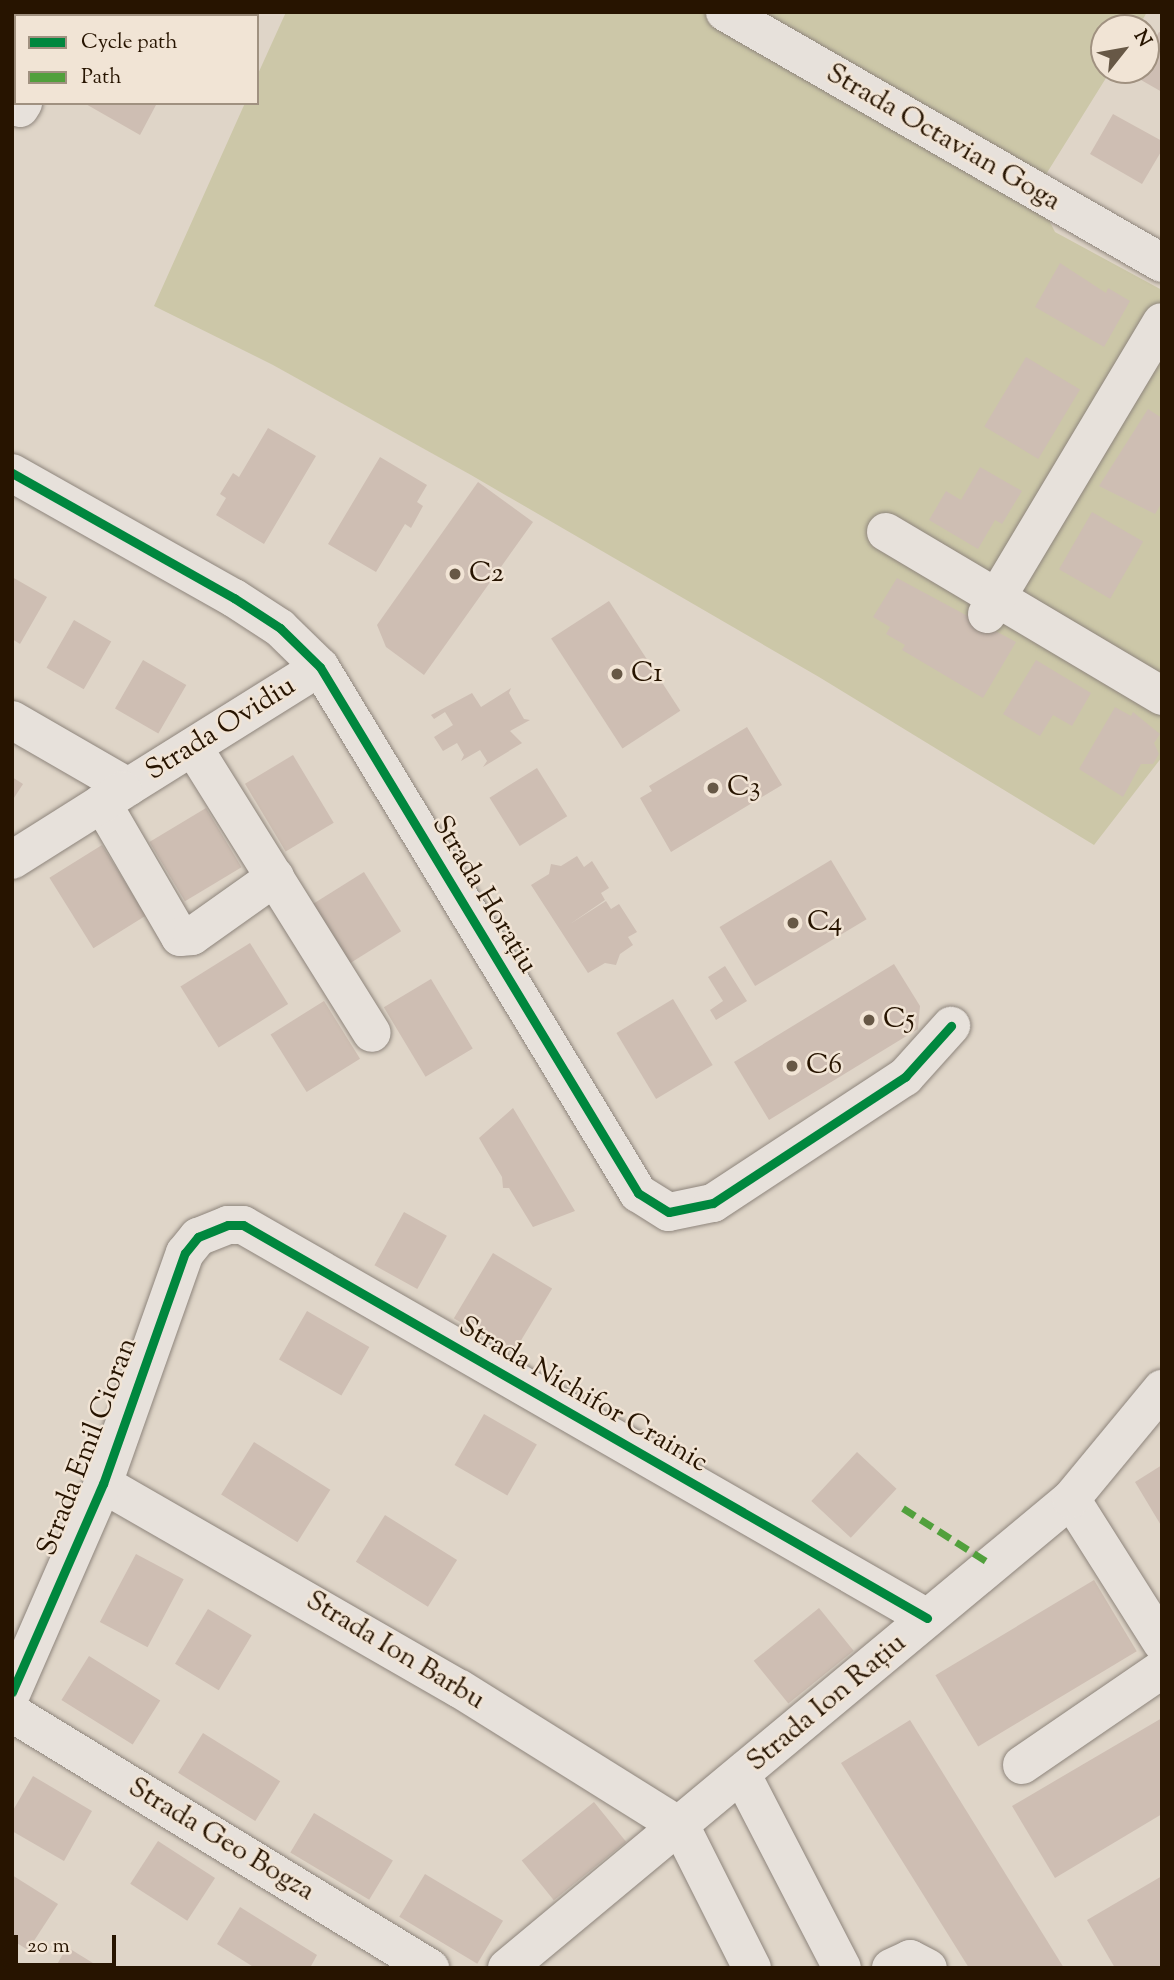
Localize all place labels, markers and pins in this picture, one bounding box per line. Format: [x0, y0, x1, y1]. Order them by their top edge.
place label: C2 [469, 557, 504, 591]
marker: C2 [447, 566, 463, 582]
place label: C1 [631, 657, 663, 691]
marker: C1 [609, 666, 625, 682]
place label: C3 [727, 771, 760, 805]
marker: C3 [705, 780, 721, 796]
place label: C4 [807, 906, 842, 940]
marker: C4 [785, 915, 801, 931]
place label: C5 [883, 1003, 915, 1037]
marker: C5 [861, 1012, 877, 1028]
place label: C6 [806, 1049, 842, 1083]
marker: C6 [784, 1058, 800, 1074]

